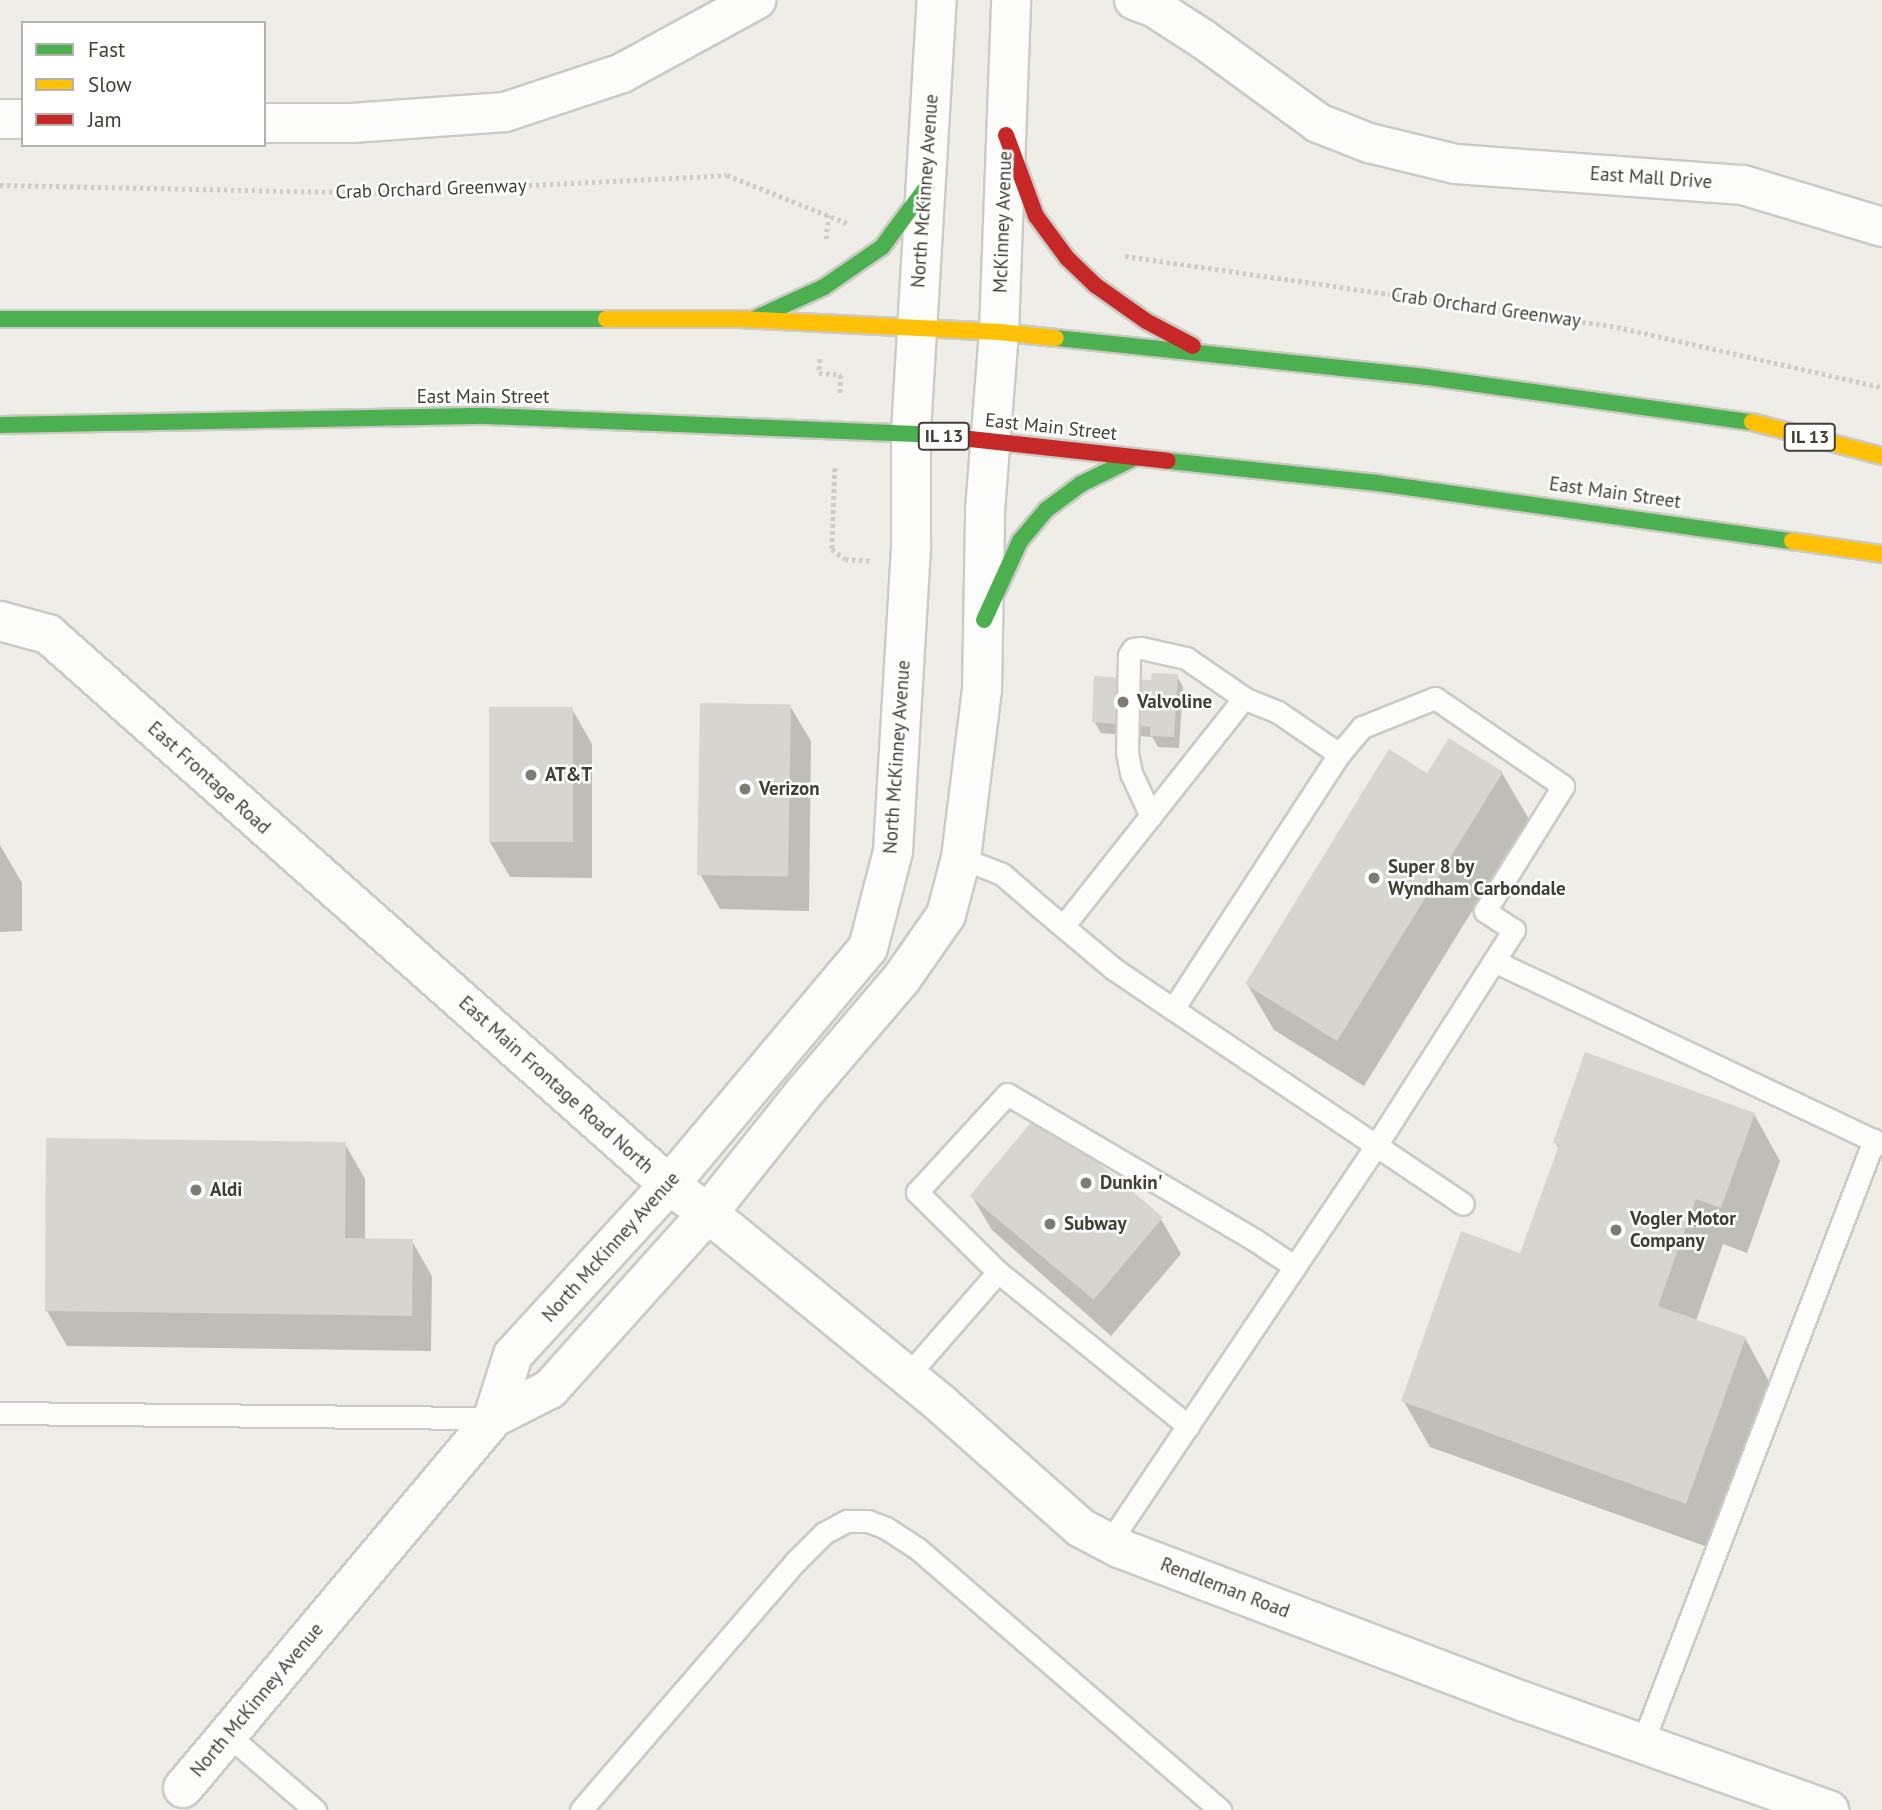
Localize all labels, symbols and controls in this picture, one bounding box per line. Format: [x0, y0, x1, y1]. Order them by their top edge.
legend [21, 21, 266, 147]
text: Fast [88, 36, 125, 63]
text: Slow [88, 71, 132, 98]
street label: North McKinney Avenue [907, 93, 943, 289]
text: Jam [88, 106, 122, 133]
street label: McKinney Avenue [989, 150, 1017, 294]
street label: East Mall Drive [1589, 162, 1713, 194]
street label: Crab Orchard Greenway [335, 174, 527, 204]
street label: Crab Orchard Greenway [1390, 283, 1582, 333]
street label: East Main Street [417, 386, 549, 408]
street label: East Main Street [984, 409, 1118, 445]
road number: IL 13 [916, 422, 972, 450]
road number: IL 13 [1782, 422, 1838, 452]
street label: East Main Street [1548, 472, 1682, 514]
street label: North McKinney Avenue [879, 659, 915, 855]
place label: Valvoline [1137, 691, 1212, 713]
marker: Valvoline [1115, 694, 1131, 710]
street label: East Frontage Road [143, 717, 275, 839]
place label: AT&T [545, 764, 592, 786]
marker: AT&T [523, 767, 539, 783]
place label: Verizon [759, 778, 820, 800]
marker: Verizon [737, 781, 753, 797]
place label: Super 8 by Wyndham Carbondale [1388, 856, 1566, 900]
marker: Super 8 by Wyndham Carbondale [1366, 870, 1382, 886]
street label: East Main Frontage Road North [454, 992, 658, 1178]
street label: North McKinney Avenue [537, 1167, 685, 1327]
place label: Dunkin' [1100, 1172, 1162, 1194]
marker: Dunkin' [1078, 1175, 1094, 1191]
place label: Aldi [210, 1179, 242, 1201]
marker: Aldi [188, 1182, 204, 1198]
place label: Vogler Motor Company [1630, 1208, 1736, 1252]
place label: Subway [1064, 1213, 1127, 1235]
marker: Subway [1042, 1216, 1058, 1232]
marker: Vogler Motor Company [1608, 1222, 1624, 1238]
street label: Rendleman Road [1157, 1553, 1293, 1623]
street label: North McKinney Avenue [185, 1618, 329, 1782]

